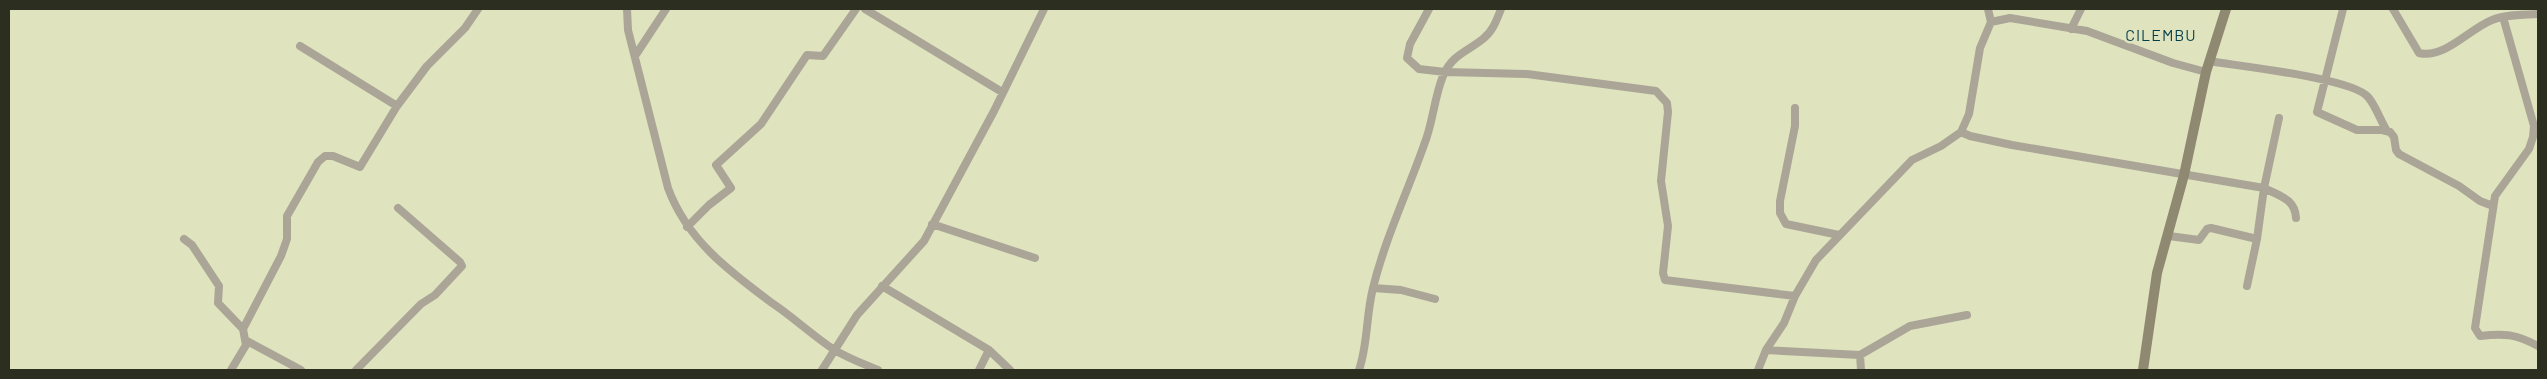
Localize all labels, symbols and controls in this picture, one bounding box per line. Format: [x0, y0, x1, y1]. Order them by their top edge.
district label: CILEMBU [2125, 25, 2197, 44]

